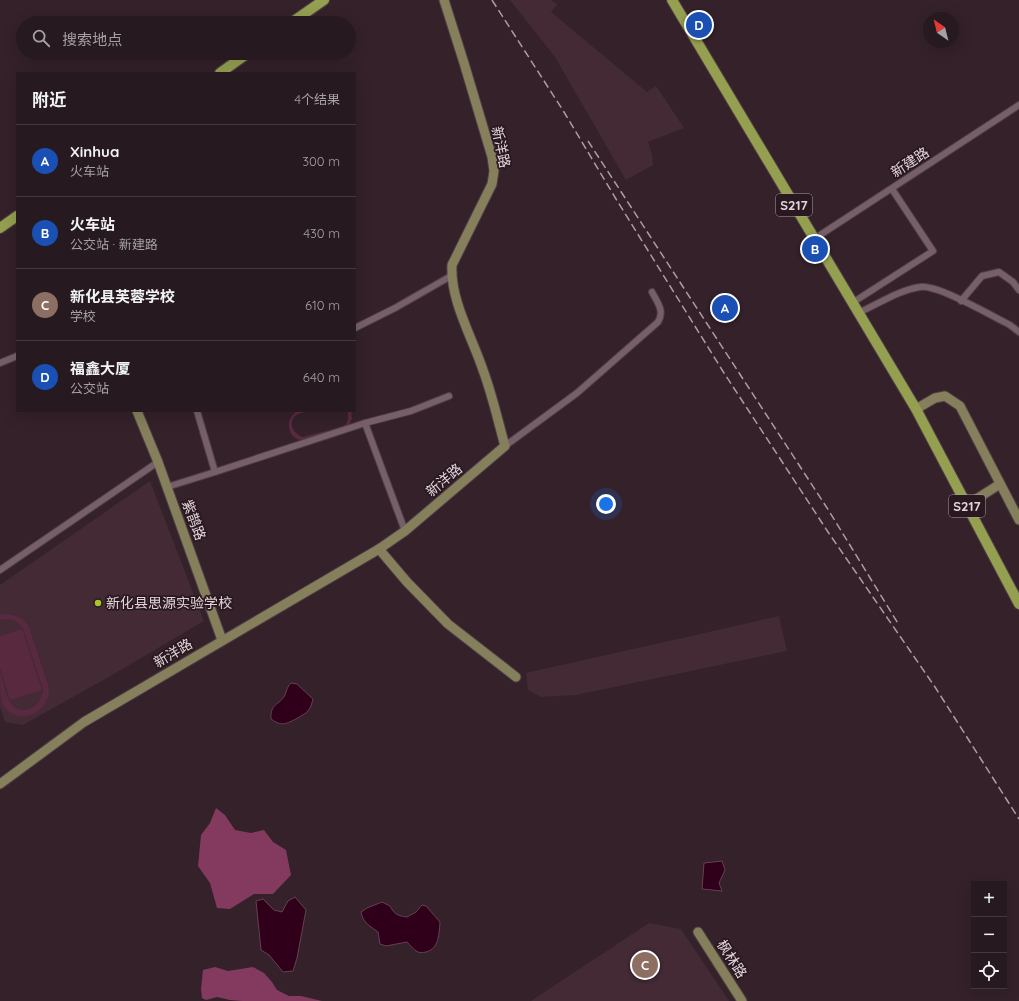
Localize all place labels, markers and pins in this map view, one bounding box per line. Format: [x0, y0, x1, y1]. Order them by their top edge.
pin: D [686, 10, 712, 40]
pin: B [802, 234, 828, 264]
pin: A [712, 293, 738, 323]
place label: 新化县思源实验学校 [106, 594, 232, 612]
marker: 新化县思源实验学校 [93, 598, 103, 608]
pin: C [632, 950, 658, 980]

